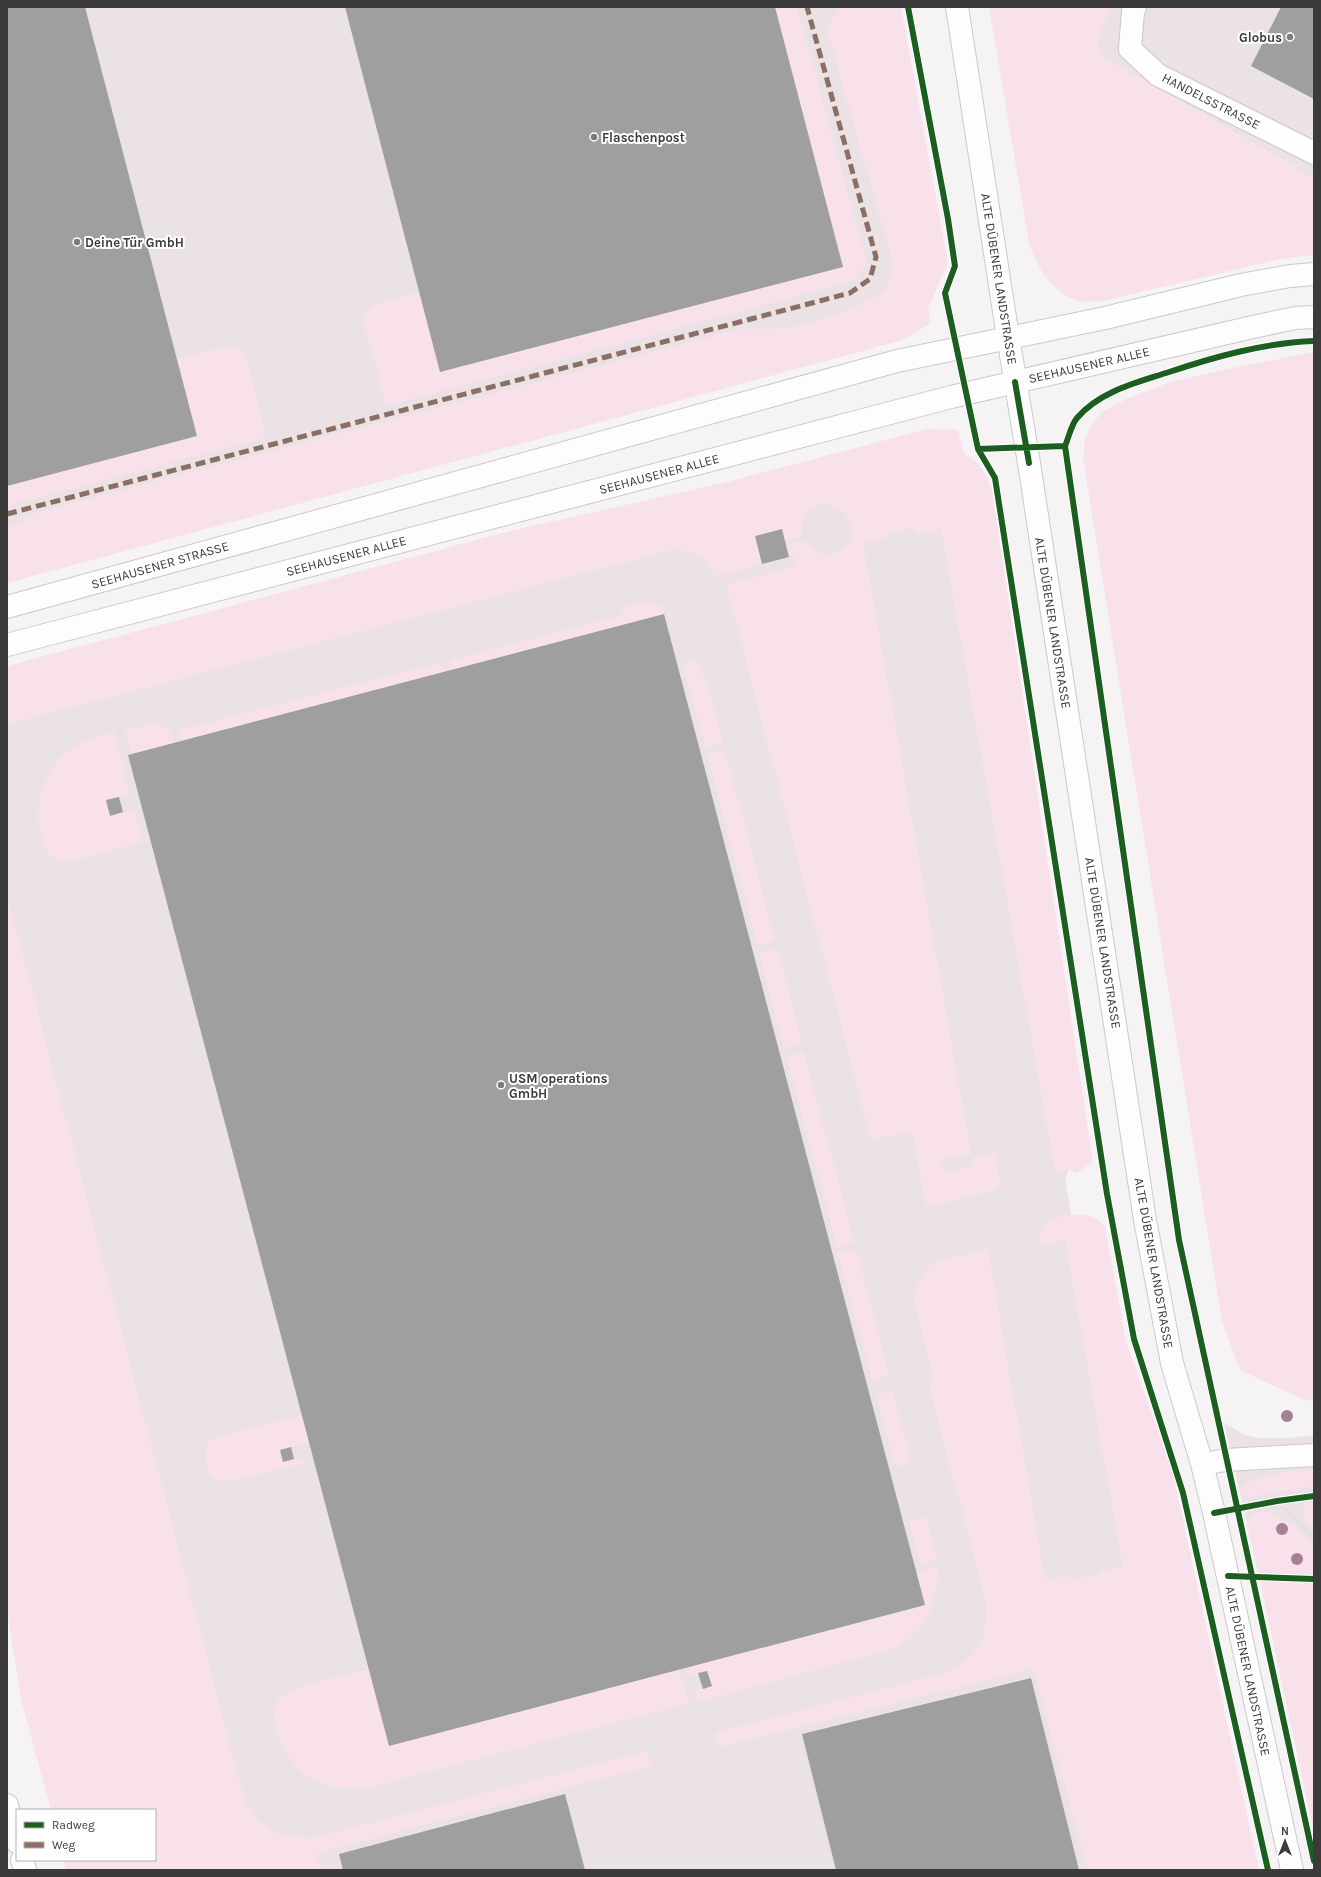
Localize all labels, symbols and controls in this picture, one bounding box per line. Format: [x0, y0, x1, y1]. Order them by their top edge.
place label: Globus [1239, 30, 1282, 45]
marker: Globus [1285, 32, 1295, 42]
street label: HANDELSSTRASSE [1160, 70, 1262, 132]
place label: Flaschenpost [602, 130, 685, 145]
marker: Flaschenpost [589, 132, 599, 142]
street label: ALTE DÜBENER LANDSTRASSE [978, 192, 1021, 366]
place label: Deine Tür GmbH [85, 235, 184, 250]
marker: Deine Tür GmbH [72, 237, 82, 247]
street label: SEEHAUSENER ALLEE [1027, 344, 1151, 386]
street label: SEEHAUSENER ALLEE [597, 451, 721, 497]
street label: SEEHAUSENER ALLEE [284, 533, 408, 579]
street label: ALTE DÜBENER LANDSTRASSE [1032, 536, 1075, 710]
street label: SEEHAUSENER STRASSE [90, 538, 230, 592]
street label: ALTE DÜBENER LANDSTRASSE [1082, 856, 1125, 1030]
place label: USM operations GmbH [509, 1071, 608, 1101]
marker: USM operations GmbH [496, 1080, 506, 1090]
street label: ALTE DÜBENER LANDSTRASSE [1132, 1176, 1177, 1350]
street label: ALTE DÜBENER LANDSTRASSE [1223, 1584, 1274, 1757]
legend [16, 1809, 156, 1861]
text: Radweg [52, 1818, 95, 1832]
north arrow [1265, 1821, 1305, 1861]
text: N [1281, 1825, 1289, 1838]
text: Weg [52, 1838, 76, 1852]

